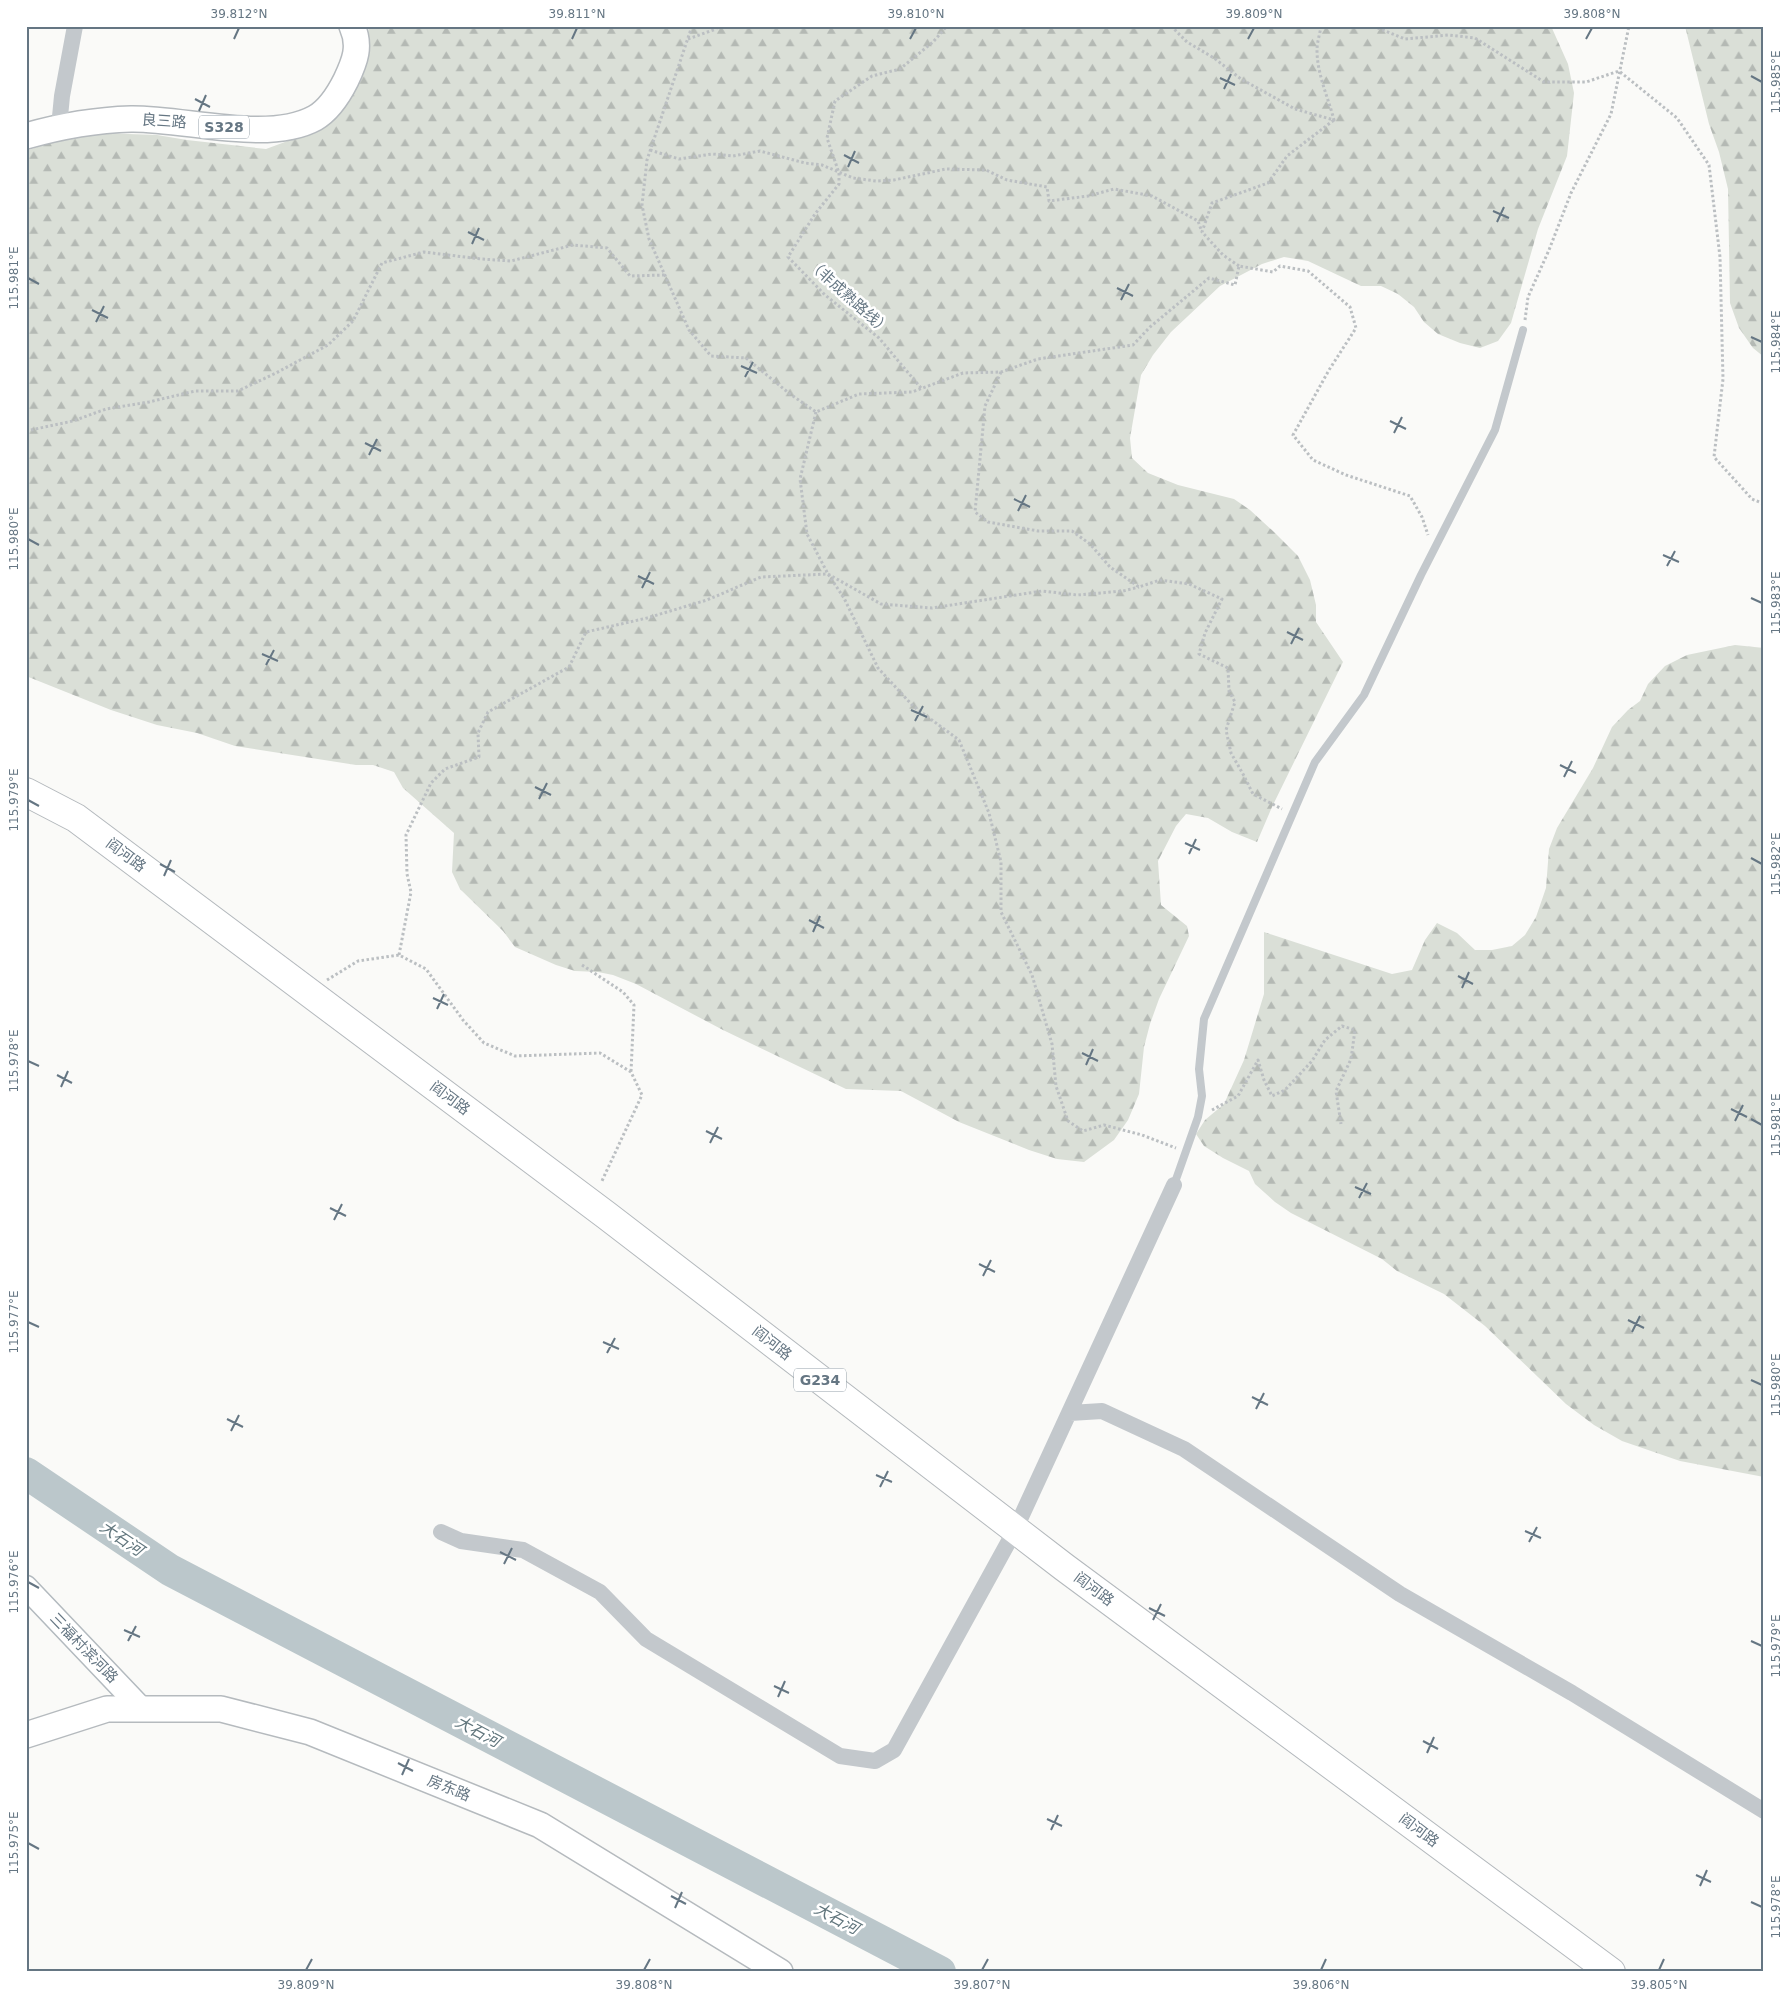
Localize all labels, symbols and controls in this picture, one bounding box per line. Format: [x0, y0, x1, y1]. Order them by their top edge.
text: 39.812°N [211, 7, 267, 21]
text: 39.811°N [549, 7, 605, 21]
text: 39.810°N [888, 7, 944, 21]
text: 39.809°N [1226, 7, 1282, 21]
text: 39.808°N [1564, 7, 1620, 21]
text: 115.985°E [1769, 50, 1783, 114]
street label: 良三路 [141, 110, 187, 132]
road number: S328 [199, 115, 249, 138]
text: 115.981°E [7, 246, 21, 310]
street label: （非成熟路线） [804, 255, 894, 339]
text: 115.984°E [1769, 310, 1783, 374]
text: 115.980°E [7, 507, 21, 571]
text: 115.983°E [1769, 571, 1783, 635]
text: 115.979°E [7, 768, 21, 832]
text: 115.982°E [1769, 832, 1783, 896]
street label: 阎河路 [103, 834, 149, 876]
text: 115.978°E [7, 1029, 21, 1093]
street label: 阎河路 [427, 1077, 473, 1119]
text: 115.981°E [1769, 1093, 1783, 1157]
text: 115.977°E [7, 1290, 21, 1354]
street label: 阎河路 [749, 1322, 795, 1364]
text: 115.980°E [1769, 1353, 1783, 1417]
road number: G234 [794, 1368, 846, 1392]
water label: 大石河 [97, 1517, 149, 1561]
text: 115.976°E [7, 1550, 21, 1614]
street label: 阎河路 [1071, 1568, 1117, 1610]
street label: 三福村滨河路 [46, 1609, 122, 1687]
text: 115.979°E [1769, 1614, 1783, 1678]
water label: 大石河 [452, 1712, 506, 1753]
street label: 房东路 [425, 1771, 473, 1805]
street label: 阎河路 [1396, 1809, 1442, 1851]
text: 115.975°E [7, 1811, 21, 1875]
text: 115.978°E [1769, 1875, 1783, 1939]
water label: 大石河 [811, 1899, 865, 1940]
text: 39.809°N [278, 1978, 334, 1992]
text: 39.808°N [616, 1978, 672, 1992]
text: 39.807°N [954, 1978, 1010, 1992]
text: 39.806°N [1293, 1978, 1349, 1992]
text: 39.805°N [1631, 1978, 1687, 1992]

